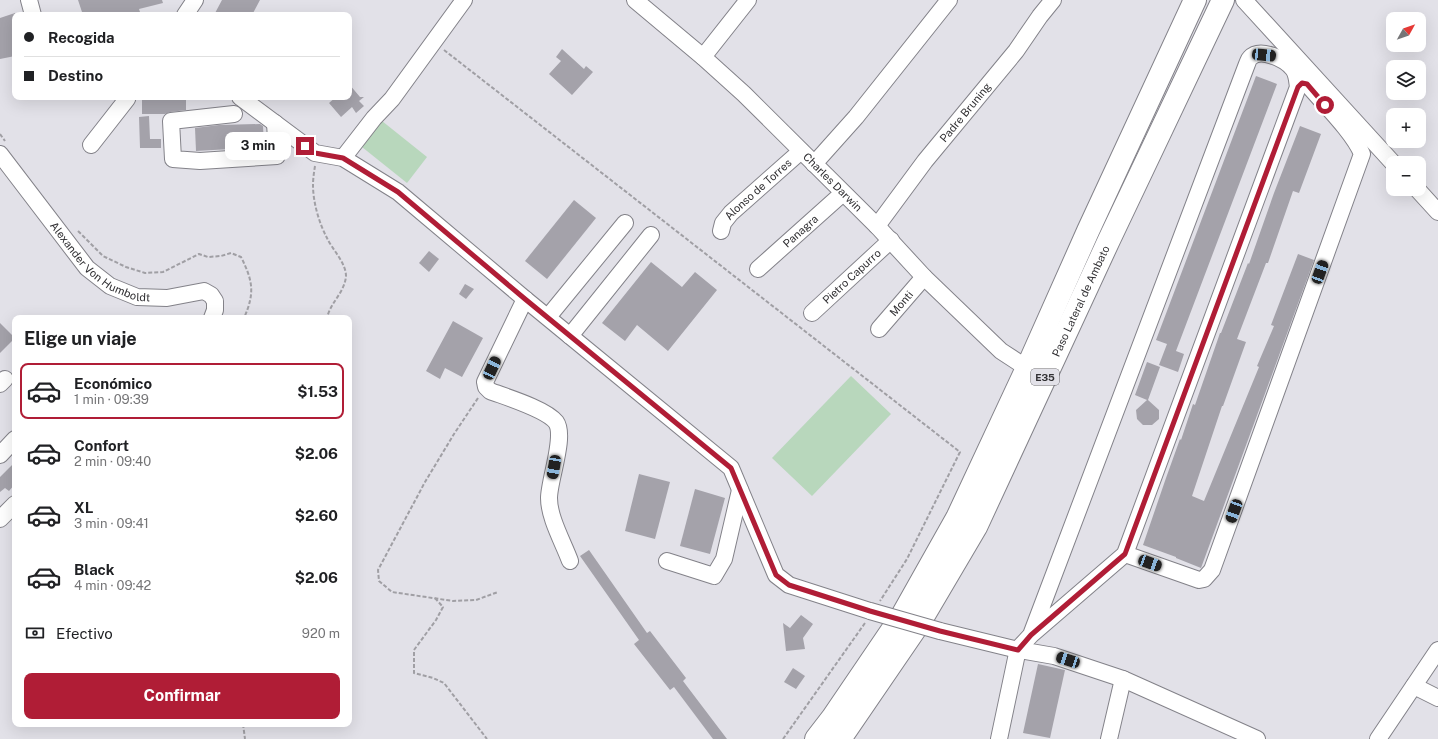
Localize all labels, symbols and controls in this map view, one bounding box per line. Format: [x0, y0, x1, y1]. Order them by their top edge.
north arrow [1386, 12, 1426, 52]
map controls [1386, 12, 1426, 196]
text: Recogida [48, 29, 115, 46]
car [1252, 48, 1276, 62]
button: layers [1386, 60, 1426, 100]
text: Destino [48, 67, 103, 84]
street label: Padre Bruning [937, 80, 993, 144]
route start [1316, 96, 1334, 114]
button: + [1386, 108, 1426, 148]
callout: 3 min [225, 132, 291, 160]
route end [296, 137, 314, 155]
text: 3 min [241, 138, 275, 153]
street label: Charles Darwin [801, 150, 865, 214]
street label: Alonso de Torres [722, 156, 794, 222]
button: − [1386, 156, 1426, 196]
street label: Panagra [781, 212, 820, 250]
street label: Alexander Von Humboldt [48, 220, 150, 303]
street label: Paso Lateral de Ambato [1050, 244, 1112, 359]
street label: Pietro Capurro [820, 247, 883, 306]
car [1310, 259, 1330, 285]
street label: Monti [887, 288, 915, 318]
text: Elige un viaje [24, 328, 137, 349]
car [481, 355, 503, 381]
road number: E35 [1031, 369, 1059, 385]
icon: car [26, 373, 62, 409]
text: Económico [74, 375, 152, 392]
text: $1.53 [297, 383, 338, 400]
text: 1 min · 09:39 [74, 392, 149, 407]
icon: car [26, 435, 62, 471]
text: Confort [74, 437, 129, 454]
text: $2.06 [295, 445, 338, 462]
text: 2 min · 09:40 [74, 454, 151, 469]
car [546, 454, 562, 480]
icon: car [26, 497, 62, 533]
car [1224, 498, 1244, 524]
text: XL [74, 499, 93, 516]
text: $2.60 [295, 507, 338, 524]
text: 3 min · 09:41 [74, 516, 149, 531]
car [1137, 553, 1163, 573]
icon: car [26, 559, 62, 595]
text: Black [74, 561, 114, 578]
text: $2.06 [295, 569, 338, 586]
text: 4 min · 09:42 [74, 578, 151, 593]
icon: cash [24, 622, 46, 644]
text: Efectivo [56, 625, 113, 642]
text: 920 m [302, 626, 340, 641]
car [1055, 651, 1081, 669]
button: Confirmar [24, 673, 340, 719]

